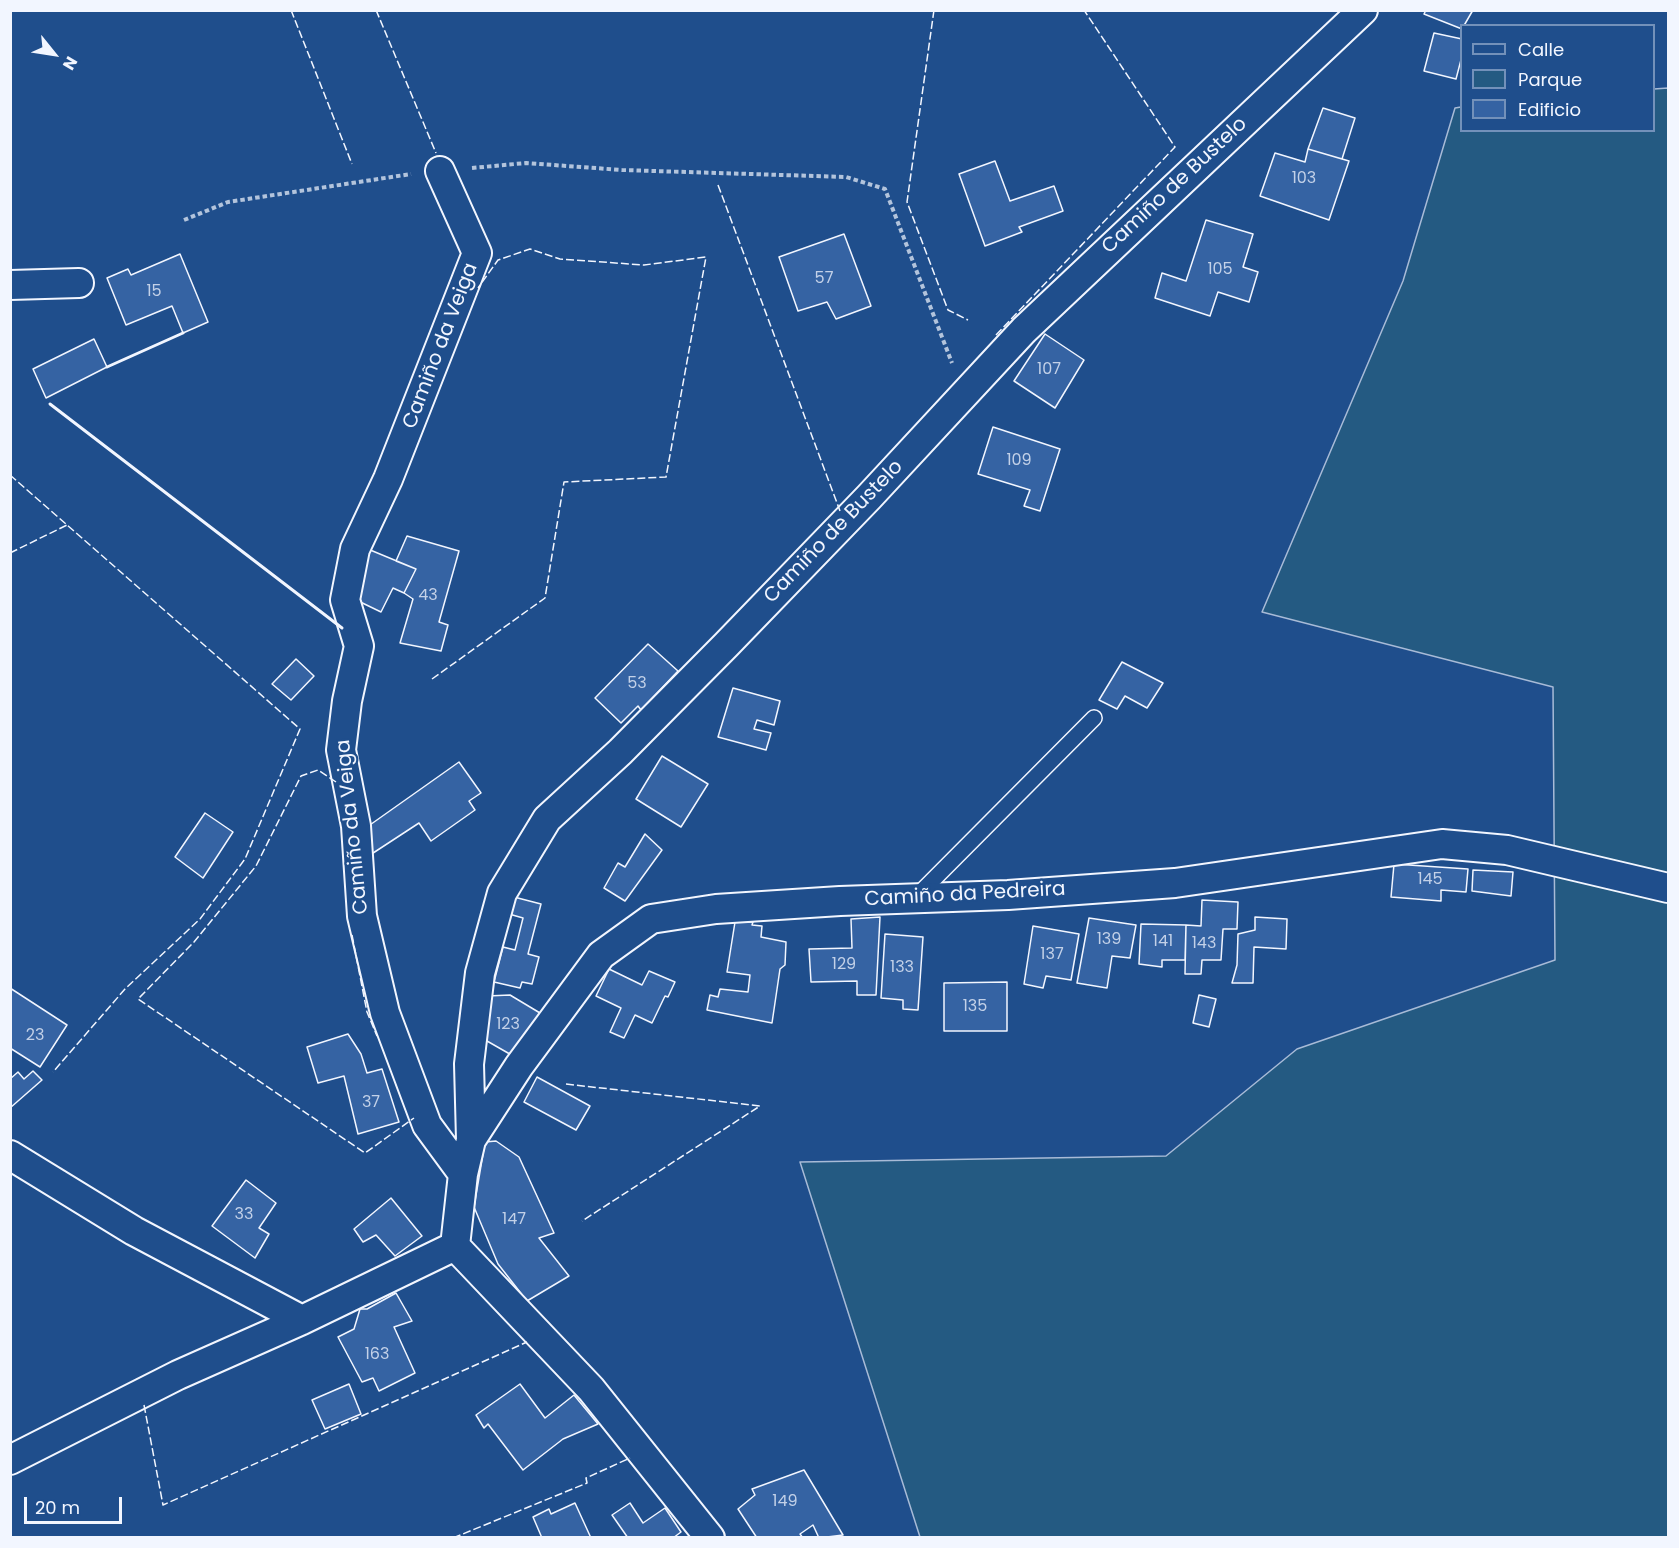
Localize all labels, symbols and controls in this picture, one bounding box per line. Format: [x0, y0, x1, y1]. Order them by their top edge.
north arrow [24, 24, 84, 84]
legend [1460, 24, 1655, 132]
text: Calle [1518, 37, 1564, 62]
text: N [57, 52, 83, 74]
text: Parque [1518, 67, 1582, 92]
text: Edificio [1518, 97, 1581, 122]
street label: Camiño de Bustelo [1097, 113, 1253, 259]
house number: 103 [1292, 169, 1316, 189]
street label: Camiño da Veiga [398, 260, 484, 432]
house number: 105 [1207, 260, 1233, 280]
house number: 57 [815, 269, 833, 289]
house number: 15 [146, 282, 162, 302]
house number: 107 [1037, 360, 1061, 380]
house number: 109 [1006, 451, 1032, 471]
street label: Camiño de Bustelo [760, 455, 908, 609]
house number: 43 [418, 586, 438, 606]
house number: 53 [627, 674, 647, 694]
street label: Camiño da Veiga [332, 738, 374, 916]
house number: 145 [1417, 870, 1443, 890]
street label: Camiño da Pedreira [864, 878, 1066, 912]
house number: 139 [1097, 930, 1121, 950]
house number: 141 [1153, 932, 1173, 952]
house number: 143 [1192, 934, 1216, 954]
house number: 137 [1040, 945, 1064, 965]
house number: 129 [832, 955, 856, 975]
house number: 133 [890, 958, 914, 978]
house number: 135 [963, 997, 987, 1017]
house number: 123 [496, 1015, 520, 1035]
house number: 23 [26, 1026, 44, 1046]
house number: 37 [362, 1093, 380, 1113]
house number: 33 [235, 1205, 253, 1225]
house number: 147 [502, 1210, 526, 1230]
house number: 163 [365, 1345, 389, 1365]
scale bar [27, 1485, 124, 1523]
house number: 149 [772, 1492, 798, 1512]
text: 20 m [35, 1495, 80, 1520]

